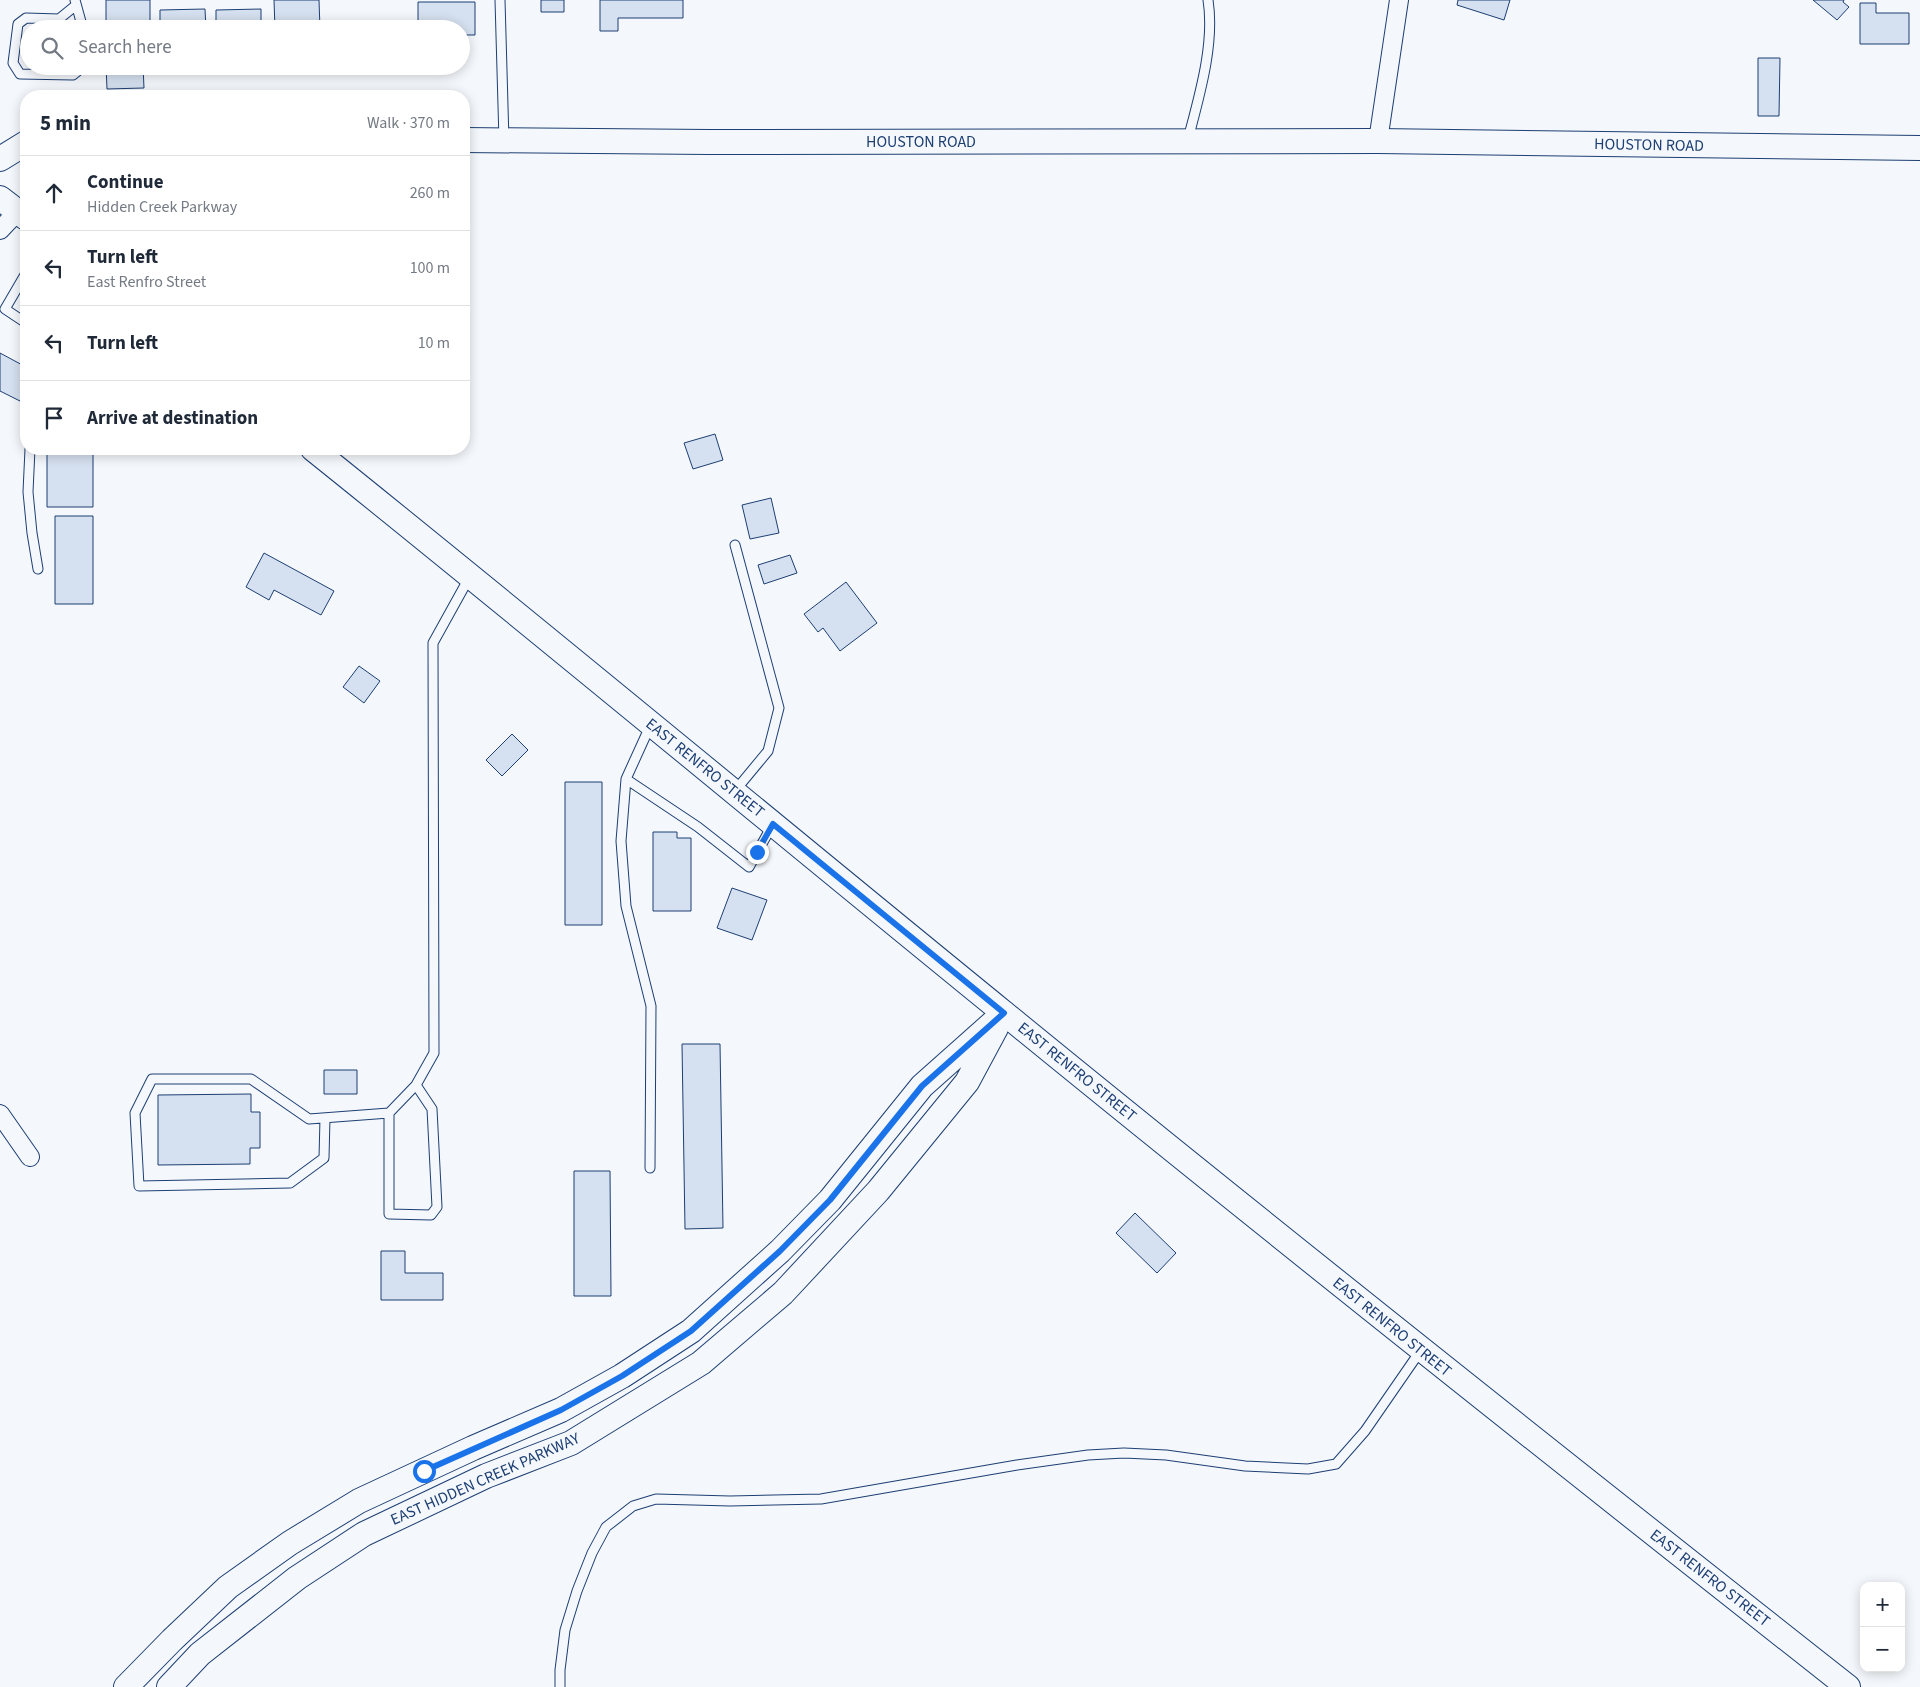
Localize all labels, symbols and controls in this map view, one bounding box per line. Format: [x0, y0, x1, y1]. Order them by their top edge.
search box [20, 20, 470, 75]
icon: search [38, 34, 66, 62]
text: Search here [78, 34, 172, 61]
text: 5 min [40, 108, 91, 138]
text: Walk · 370 m [367, 112, 450, 134]
street label: HOUSTON ROAD [866, 131, 976, 153]
street label: HOUSTON ROAD [1594, 133, 1704, 157]
text: Continue [87, 169, 164, 196]
icon: ahead [40, 179, 68, 207]
text: 260 m [410, 182, 450, 204]
text: Hidden Creek Parkway [87, 196, 237, 218]
text: Turn left [87, 244, 158, 271]
icon: left [40, 254, 68, 282]
text: 100 m [410, 257, 450, 279]
text: East Renfro Street [87, 271, 206, 293]
icon: left [40, 329, 68, 357]
text: Turn left [87, 330, 158, 357]
text: 10 m [418, 332, 450, 354]
icon: arrive [40, 404, 68, 432]
text: Arrive at destination [87, 405, 258, 432]
street label: EAST RENFRO STREET [641, 713, 769, 823]
route end [746, 841, 769, 864]
street label: EAST RENFRO STREET [1013, 1017, 1141, 1127]
street label: EAST RENFRO STREET [1328, 1272, 1456, 1382]
street label: EAST HIDDEN CREEK PARKWAY [387, 1427, 583, 1531]
route start [413, 1460, 436, 1483]
street label: EAST RENFRO STREET [1645, 1524, 1775, 1632]
map controls [1860, 1582, 1905, 1672]
button: + [1860, 1582, 1905, 1627]
button: − [1860, 1627, 1905, 1672]

